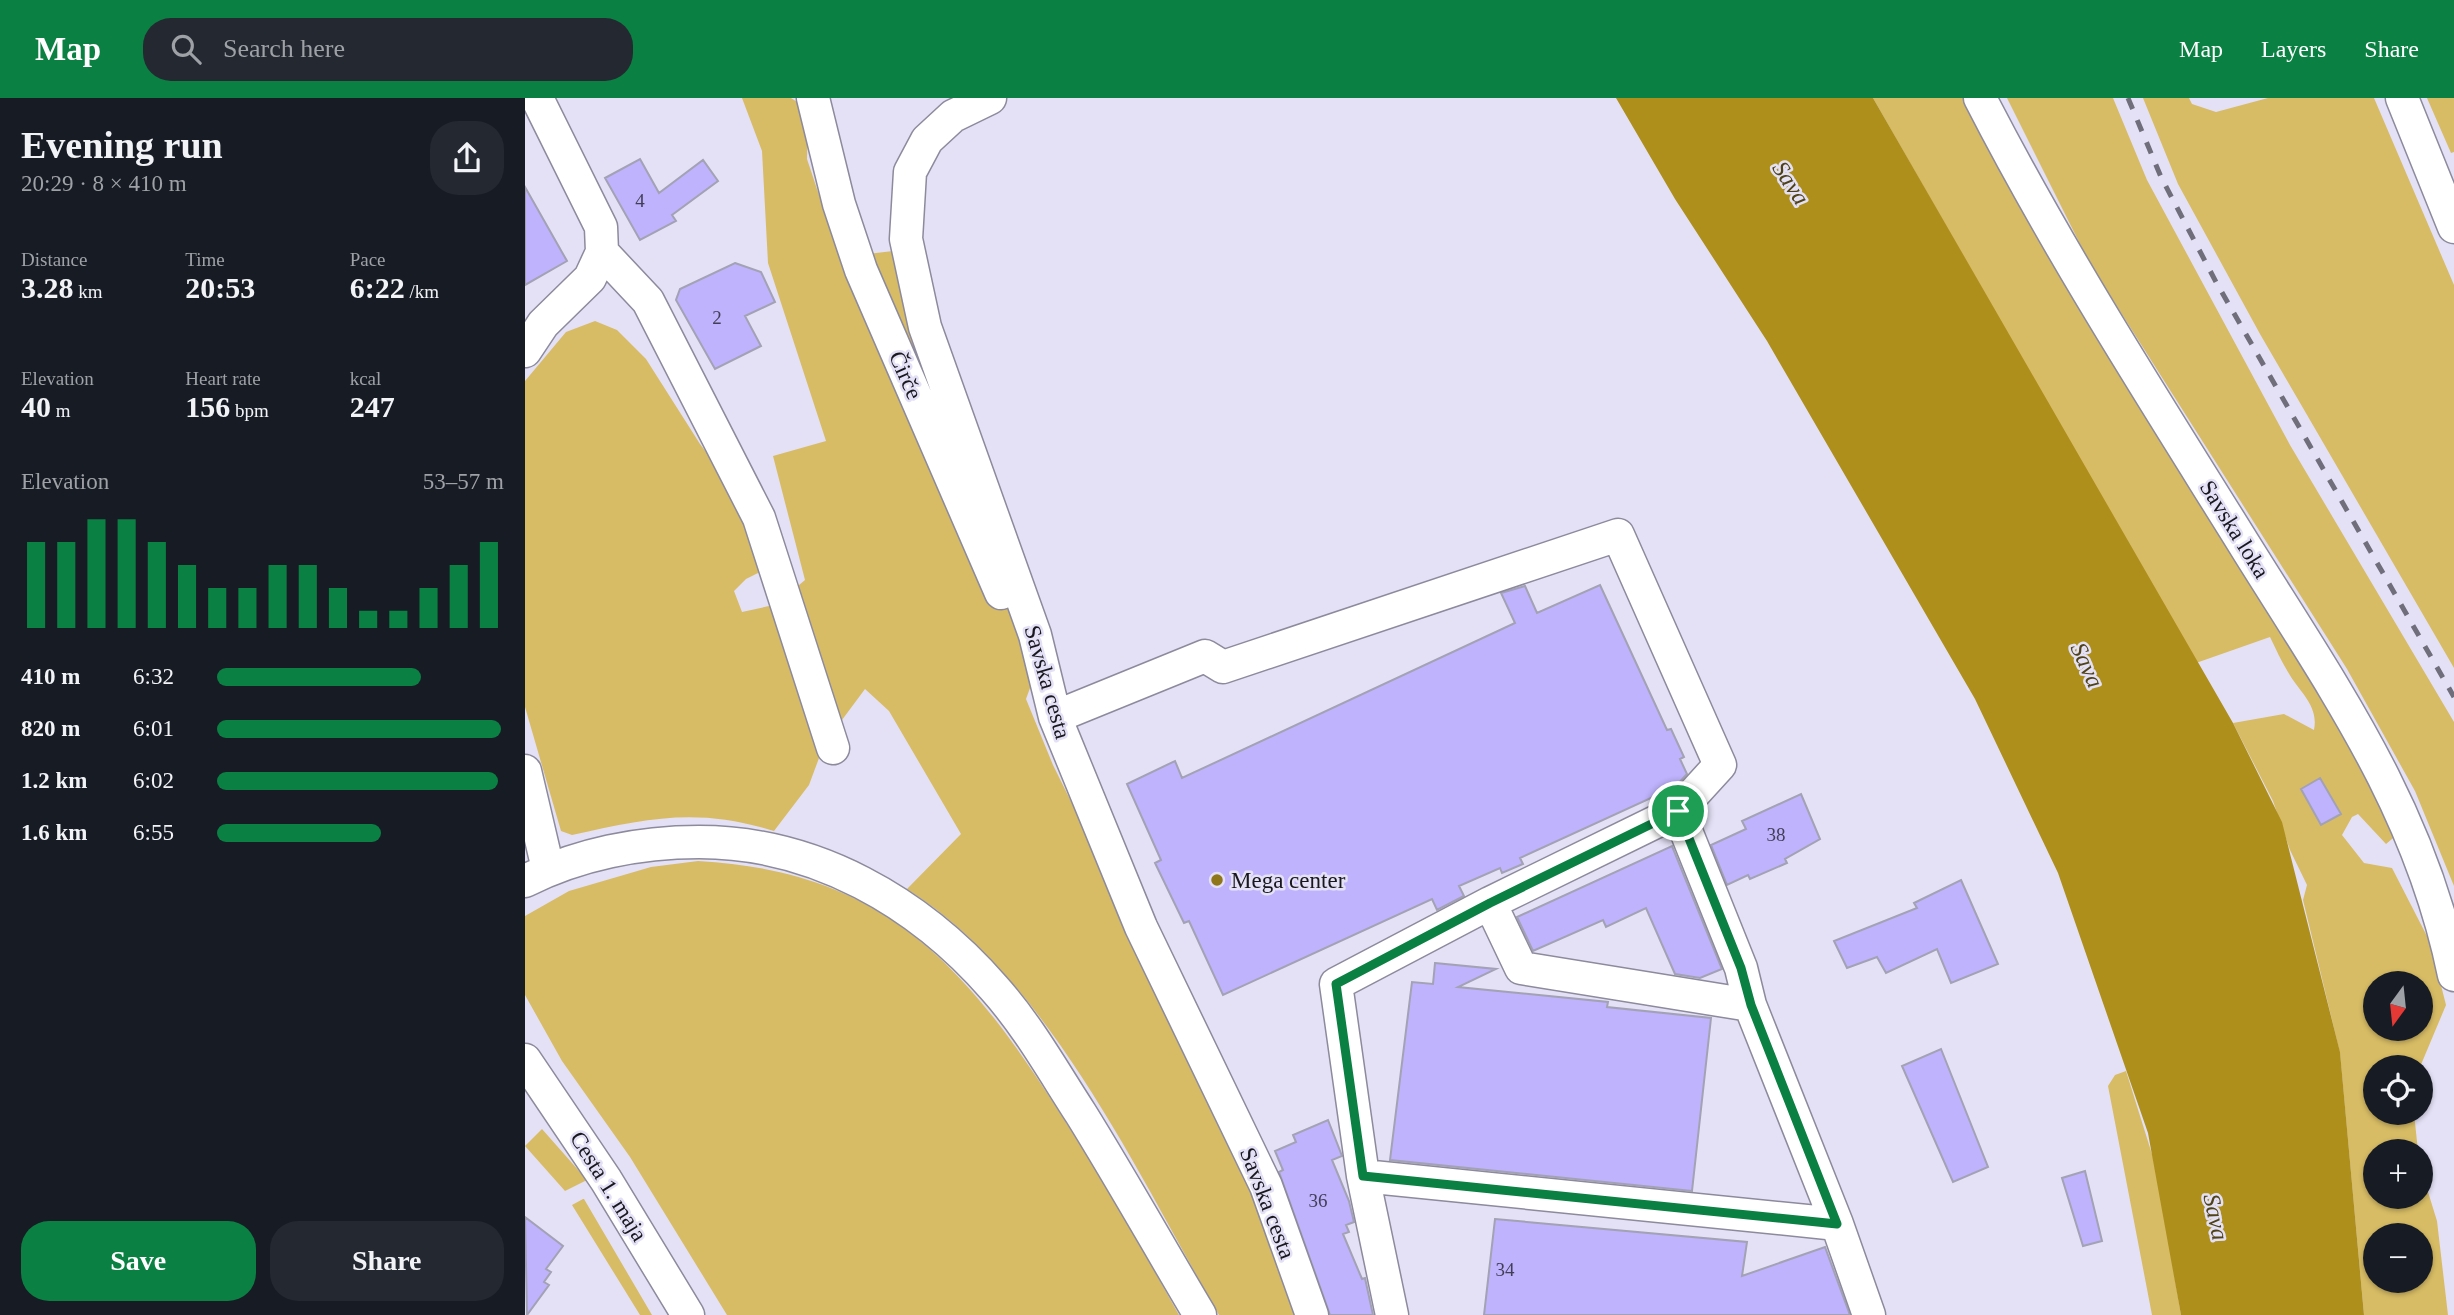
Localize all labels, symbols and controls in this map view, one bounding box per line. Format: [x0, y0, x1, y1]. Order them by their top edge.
search box [143, 18, 633, 81]
icon: search [167, 30, 205, 68]
text: Map [35, 31, 101, 67]
text: Search here [223, 34, 345, 63]
text: Map [2179, 36, 2223, 62]
text: Layers [2261, 36, 2326, 62]
text: Share [2364, 36, 2419, 62]
button: share [430, 121, 504, 195]
text: Evening run [21, 124, 223, 166]
water label: Sava [1767, 156, 1815, 210]
text: 20:29 · 8 × 410 m [21, 171, 187, 196]
house number: 4 [635, 190, 645, 211]
text: Distance [21, 249, 87, 270]
text: Time [185, 249, 225, 270]
text: Pace [350, 249, 386, 270]
text: 3.28 [21, 271, 74, 304]
text: 20:53 [185, 271, 255, 304]
text: 6:22 [350, 271, 405, 304]
text: km [74, 281, 103, 302]
text: /km [405, 281, 439, 302]
house number: 2 [712, 307, 722, 328]
street label: Čirče [884, 347, 928, 403]
text: Elevation [21, 368, 94, 389]
text: Heart rate [185, 368, 261, 389]
text: kcal [350, 368, 381, 389]
text: 40 [21, 390, 51, 423]
text: 156 [185, 390, 230, 423]
text: 247 [350, 390, 395, 423]
text: m [51, 400, 71, 421]
text: bpm [230, 400, 269, 421]
text: Elevation [21, 469, 109, 494]
text: 53–57 m [423, 469, 504, 494]
street label: Savska loka [2195, 476, 2274, 583]
street label: Savska cesta [1019, 623, 1076, 742]
water label: Sava [2065, 638, 2109, 692]
text: 410 m [21, 664, 80, 689]
text: 6:32 [133, 664, 174, 689]
text: 820 m [21, 716, 80, 741]
text: 6:01 [133, 716, 174, 741]
text: 1.2 km [21, 768, 87, 793]
text: 6:02 [133, 768, 174, 793]
pin [1648, 781, 1708, 841]
icon: arrive [1659, 792, 1697, 830]
text: 1.6 km [21, 820, 87, 845]
text: 6:55 [133, 820, 174, 845]
house number: 38 [1767, 824, 1786, 845]
place label: Mega center [1231, 868, 1346, 893]
marker: Mega center [1209, 872, 1225, 888]
north arrow [2363, 971, 2433, 1041]
map controls [2363, 971, 2433, 1293]
button: locate [2363, 1055, 2433, 1125]
street label: Cesta 1. maja [565, 1127, 652, 1246]
button: + [2363, 1139, 2433, 1209]
street label: Savska cesta [1235, 1144, 1300, 1262]
house number: 36 [1309, 1190, 1328, 1211]
water label: Sava [2198, 1191, 2234, 1243]
button: Save [21, 1221, 256, 1301]
button: Share [270, 1221, 504, 1301]
button: − [2363, 1223, 2433, 1293]
house number: 34 [1496, 1259, 1515, 1280]

